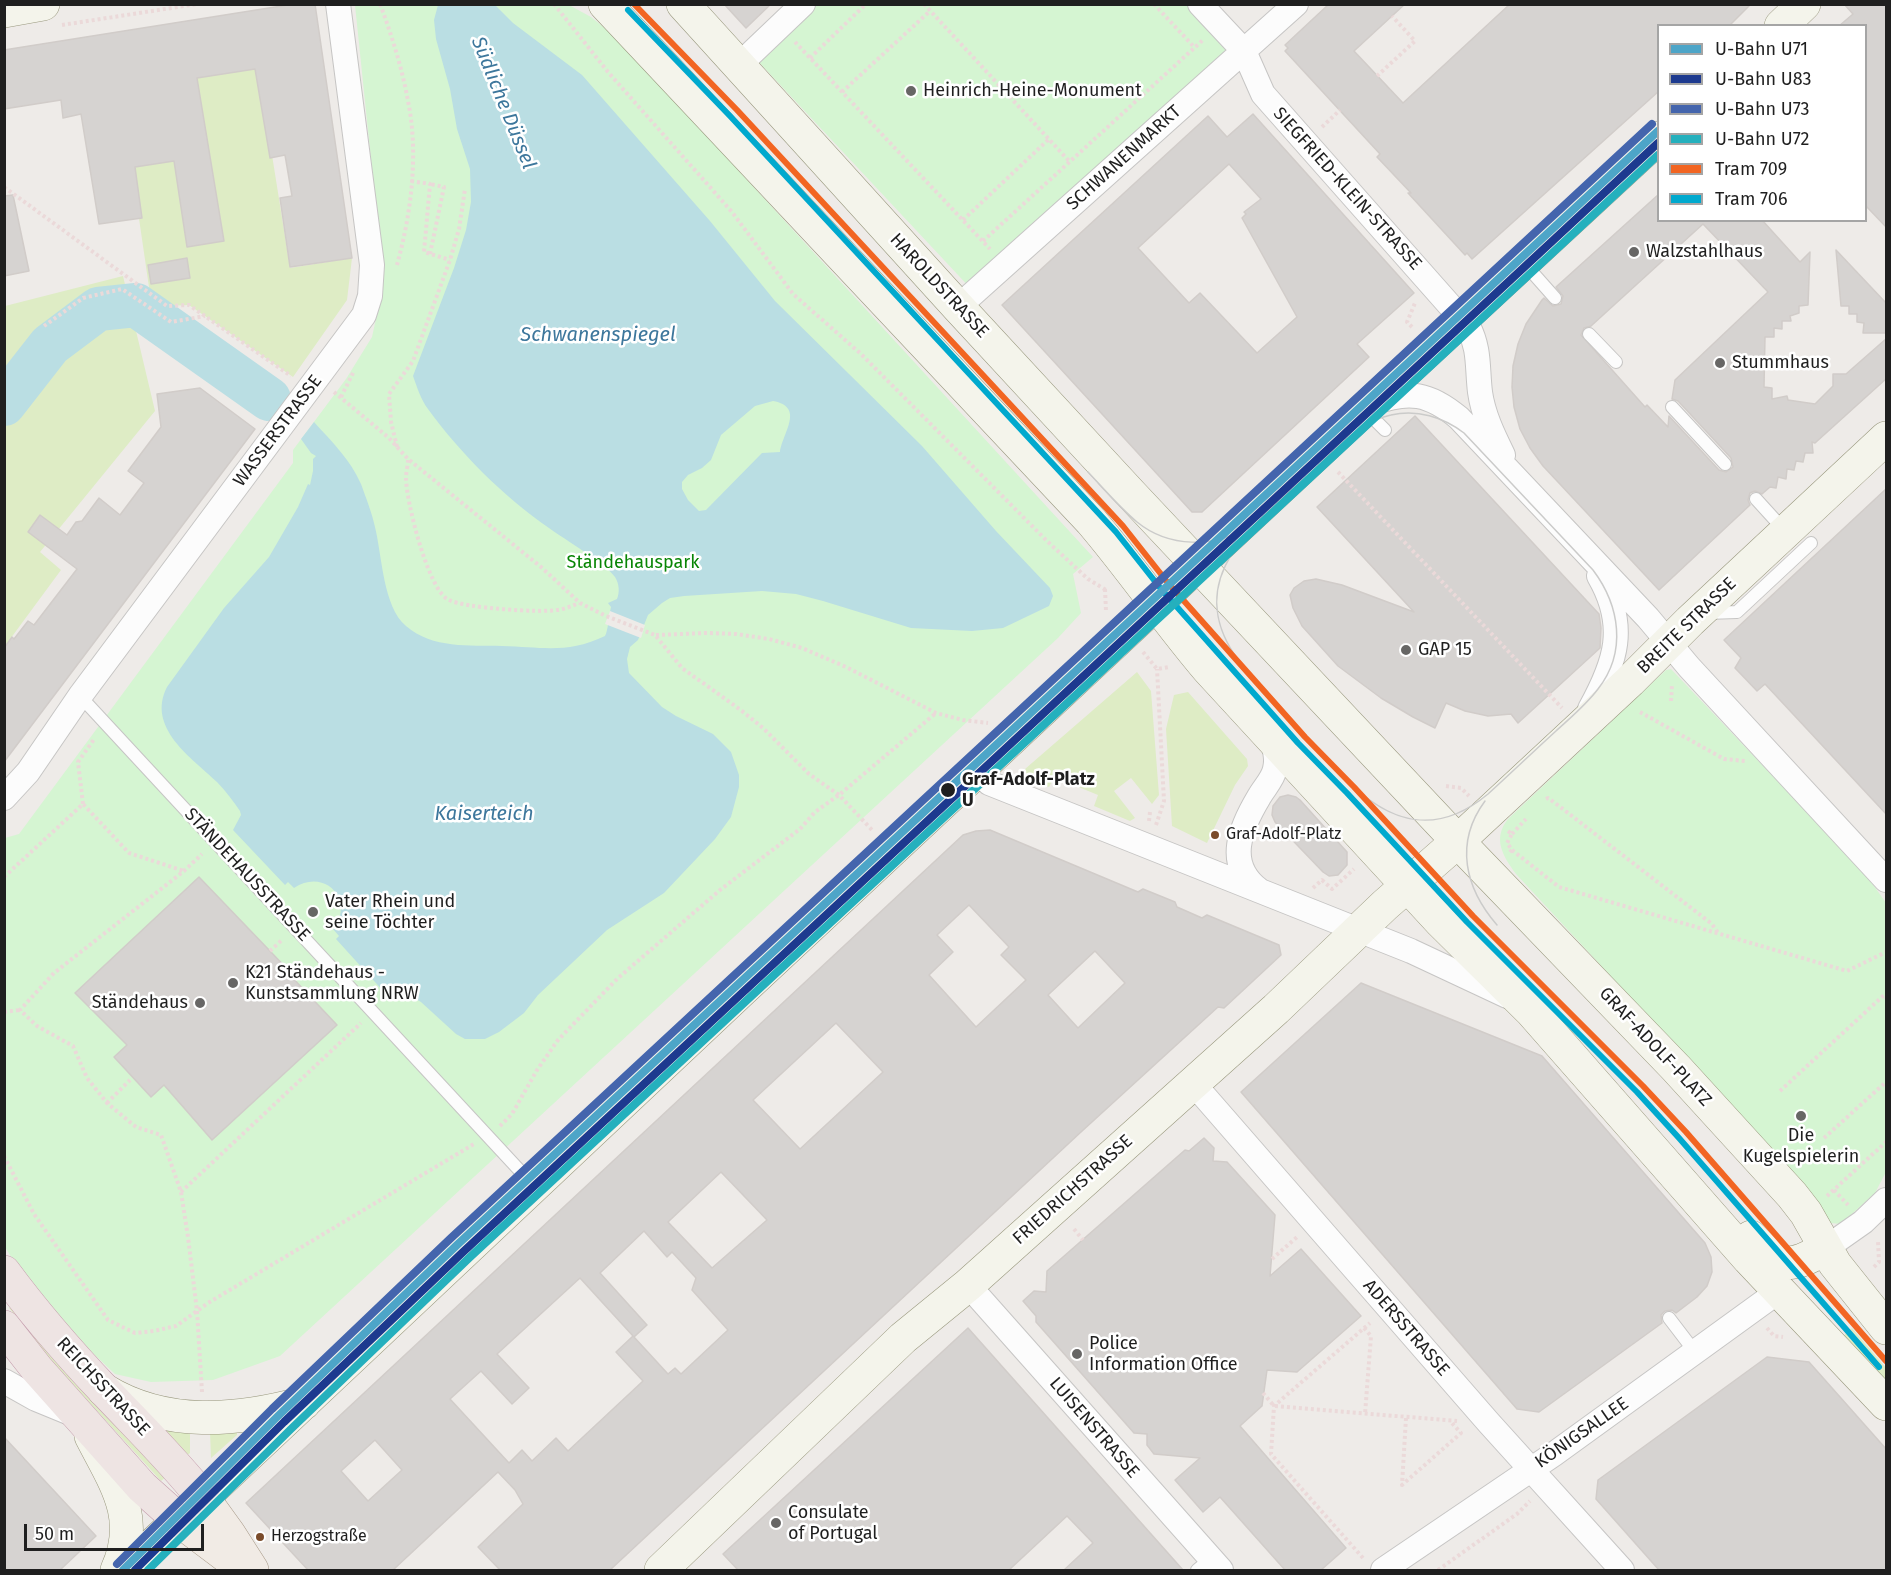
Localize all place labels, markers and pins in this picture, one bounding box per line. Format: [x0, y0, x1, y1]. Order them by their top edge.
place label: Heinrich-Heine-Monument [923, 80, 1142, 102]
marker: Heinrich-Heine-Monument [904, 84, 918, 98]
place label: Walzstahlhaus [1646, 241, 1763, 263]
marker: Walzstahlhaus [1627, 245, 1641, 259]
place label: Stummhaus [1732, 352, 1829, 374]
marker: Stummhaus [1713, 356, 1727, 370]
place label: GAP 15 [1418, 639, 1472, 661]
marker: GAP 15 [1399, 643, 1413, 657]
place label: Graf-Adolf-Platz U [962, 769, 1095, 812]
marker: Graf-Adolf-Platz U [939, 781, 957, 799]
place label: Graf-Adolf-Platz [1226, 825, 1341, 845]
marker: Graf-Adolf-Platz [1209, 829, 1221, 841]
place label: Vater Rhein und seine Töchter [325, 891, 455, 934]
marker: Vater Rhein und seine Töchter [306, 905, 320, 919]
place label: K21 Ständehaus - Kunstsammlung NRW [245, 962, 419, 1004]
marker: K21 Ständehaus - Kunstsammlung NRW [226, 976, 240, 990]
place label: Ständehaus [92, 992, 188, 1014]
marker: Ständehaus [193, 996, 207, 1010]
marker: Die Kugelspielerin [1794, 1109, 1808, 1123]
place label: Die Kugelspielerin [1743, 1125, 1859, 1168]
place label: Police Information Office [1089, 1333, 1238, 1376]
marker: Police Information Office [1070, 1347, 1084, 1361]
place label: Consulate of Portugal [788, 1502, 878, 1544]
marker: Consulate of Portugal [769, 1516, 783, 1530]
place label: Herzogstraße [271, 1527, 367, 1547]
marker: Herzogstraße [254, 1531, 266, 1543]

